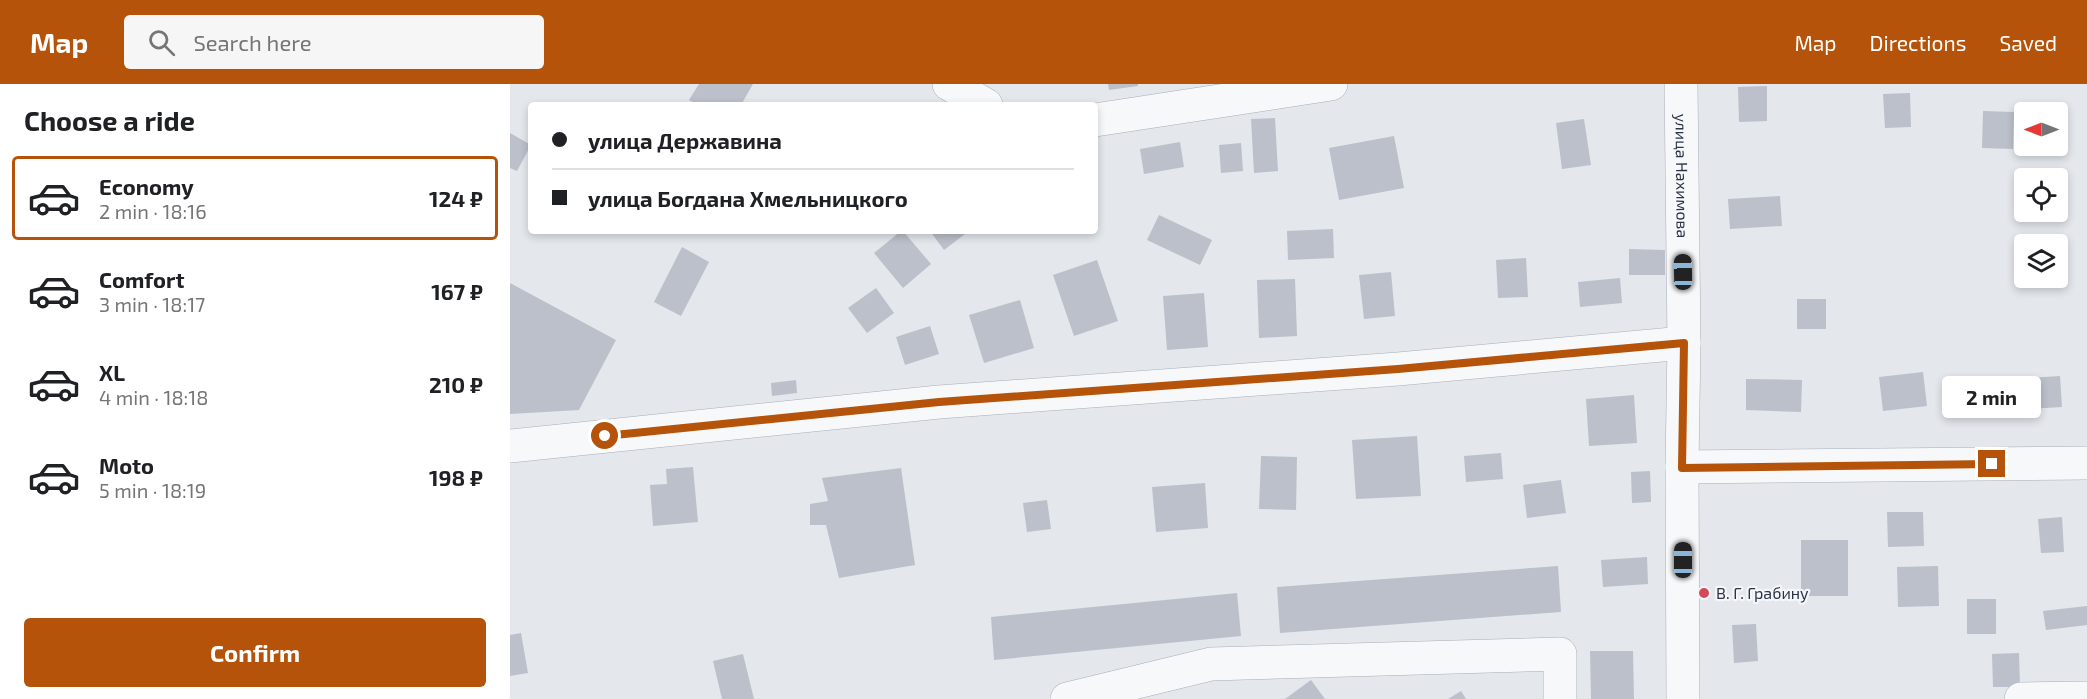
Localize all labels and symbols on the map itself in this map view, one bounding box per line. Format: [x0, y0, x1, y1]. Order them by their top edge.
north arrow [2014, 102, 2068, 156]
street label: улица Нахимова [1671, 114, 1693, 238]
car [1674, 254, 1692, 290]
callout: 2 min [1942, 377, 2042, 419]
route start [591, 422, 618, 449]
route end [1978, 450, 2005, 477]
car [1674, 542, 1692, 578]
place label: В. Г. Грабину [1716, 583, 1809, 603]
marker: В. Г. Грабину [1697, 586, 1711, 600]

